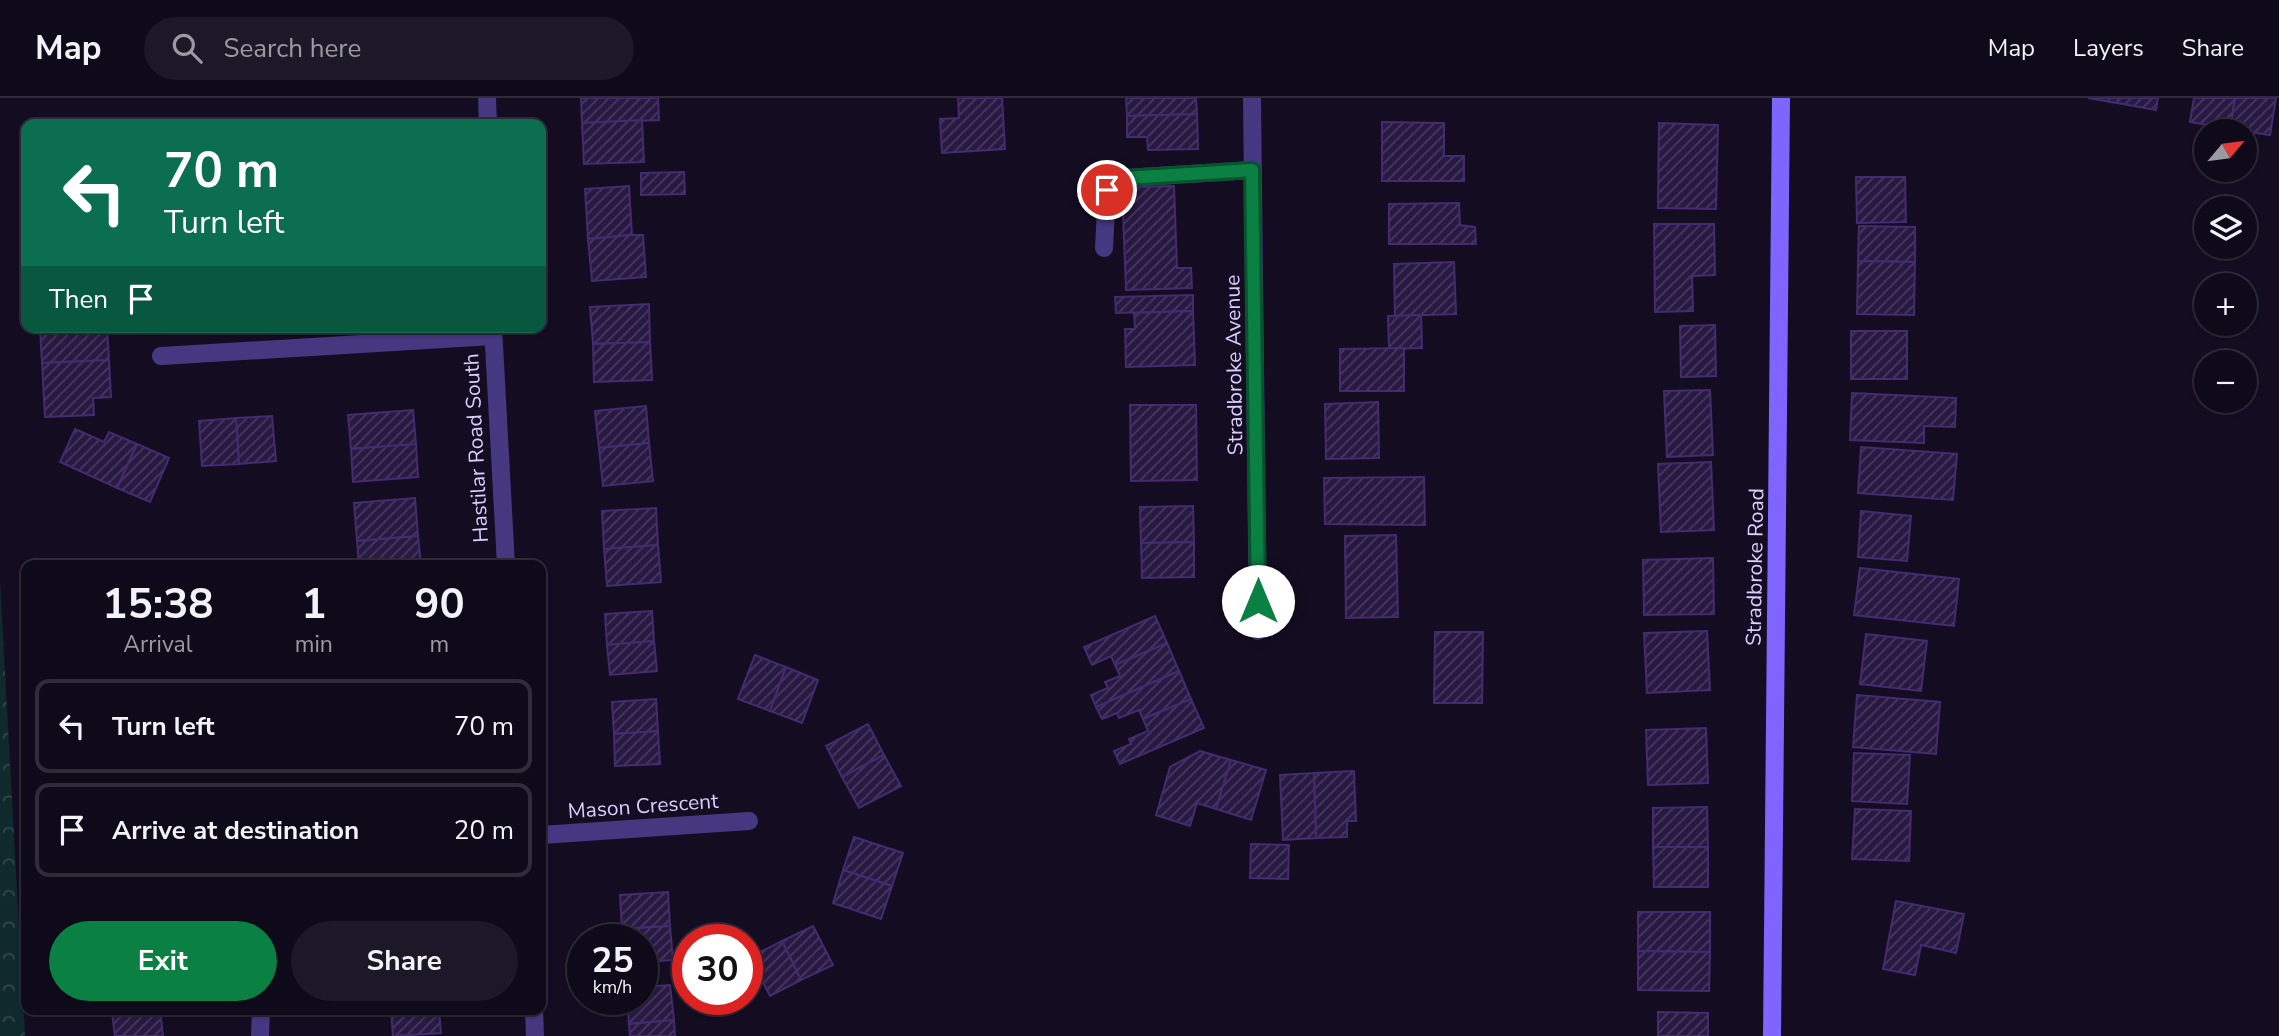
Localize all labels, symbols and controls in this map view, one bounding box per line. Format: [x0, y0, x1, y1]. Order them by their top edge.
search box [144, 17, 634, 80]
text: Map [35, 26, 102, 71]
icon: search [168, 29, 206, 67]
text: Search here [224, 31, 361, 66]
text: Map [1988, 32, 2035, 64]
text: Layers [2073, 32, 2144, 64]
text: Share [2182, 32, 2244, 64]
north arrow [2194, 119, 2258, 182]
map controls [2194, 119, 2257, 413]
text: 70 m [164, 137, 279, 204]
icon: left [49, 147, 140, 238]
pin [1077, 160, 1137, 220]
icon: arrive [1088, 171, 1126, 209]
button: layers [2194, 196, 2257, 259]
text: Turn left [164, 201, 284, 244]
button: + [2194, 273, 2257, 336]
street label: Stradbroke Avenue [1218, 274, 1250, 456]
icon: arrive [122, 280, 160, 318]
text: Then [49, 282, 108, 317]
button: − [2194, 350, 2257, 413]
street label: Hastilar Road South [457, 353, 495, 543]
street label: Stradbroke Road [1740, 488, 1770, 646]
position arrow [1221, 564, 1295, 638]
text: 15:38 [102, 576, 214, 633]
text: 1 [301, 576, 326, 633]
text: 90 [414, 576, 465, 633]
text: Arrival [123, 629, 193, 660]
text: min [295, 629, 333, 660]
text: m [430, 629, 449, 660]
icon: left [53, 707, 91, 745]
text: Turn left [112, 709, 215, 744]
text: 70 m [454, 709, 514, 744]
street label: Mason Crescent [567, 787, 720, 825]
icon: arrive [53, 811, 91, 849]
text: Arrive at destination [112, 813, 359, 848]
text: 20 m [454, 813, 514, 848]
button: Exit [49, 921, 277, 1001]
button: Share [291, 921, 518, 1001]
speed limit sign: 30 [672, 924, 763, 1015]
text: 25 [591, 937, 634, 984]
text: km/h [593, 975, 632, 999]

